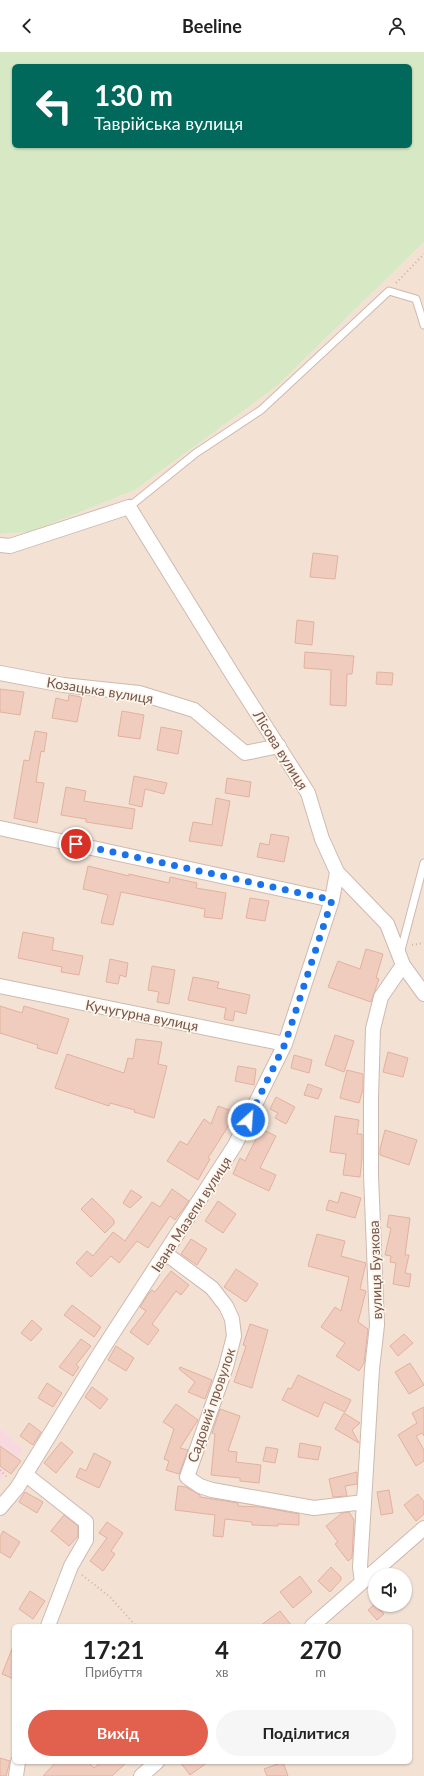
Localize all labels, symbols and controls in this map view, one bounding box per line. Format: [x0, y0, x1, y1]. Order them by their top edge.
icon: back [16, 15, 38, 37]
text: Beeline [182, 15, 242, 37]
icon: person [386, 15, 408, 37]
text: 130 m [94, 78, 173, 112]
icon: left [28, 80, 80, 132]
text: Таврійська вулиця [94, 112, 243, 134]
street label: Козацька вулиця [45, 673, 155, 707]
street label: Лісова вулиця [249, 706, 312, 793]
pin [59, 827, 93, 861]
icon: arrive [65, 833, 87, 855]
street label: Кучугурна вулиця [84, 996, 200, 1034]
position arrow [227, 1099, 269, 1141]
street label: Івана Мазепи вулиця [147, 1153, 235, 1275]
street label: вулиця Бузкова [365, 1220, 385, 1320]
street label: Садовий провулок [183, 1345, 239, 1464]
map controls [368, 1568, 412, 1612]
button: sound [368, 1568, 412, 1612]
text: 17:21 [83, 1635, 144, 1664]
text: 4 [215, 1635, 229, 1664]
text: 270 [300, 1635, 341, 1664]
text: Прибуття [85, 1664, 142, 1680]
text: хв [216, 1664, 229, 1680]
text: m [315, 1664, 326, 1680]
button: Вихід [28, 1710, 208, 1756]
button: Поділитися [216, 1710, 396, 1756]

